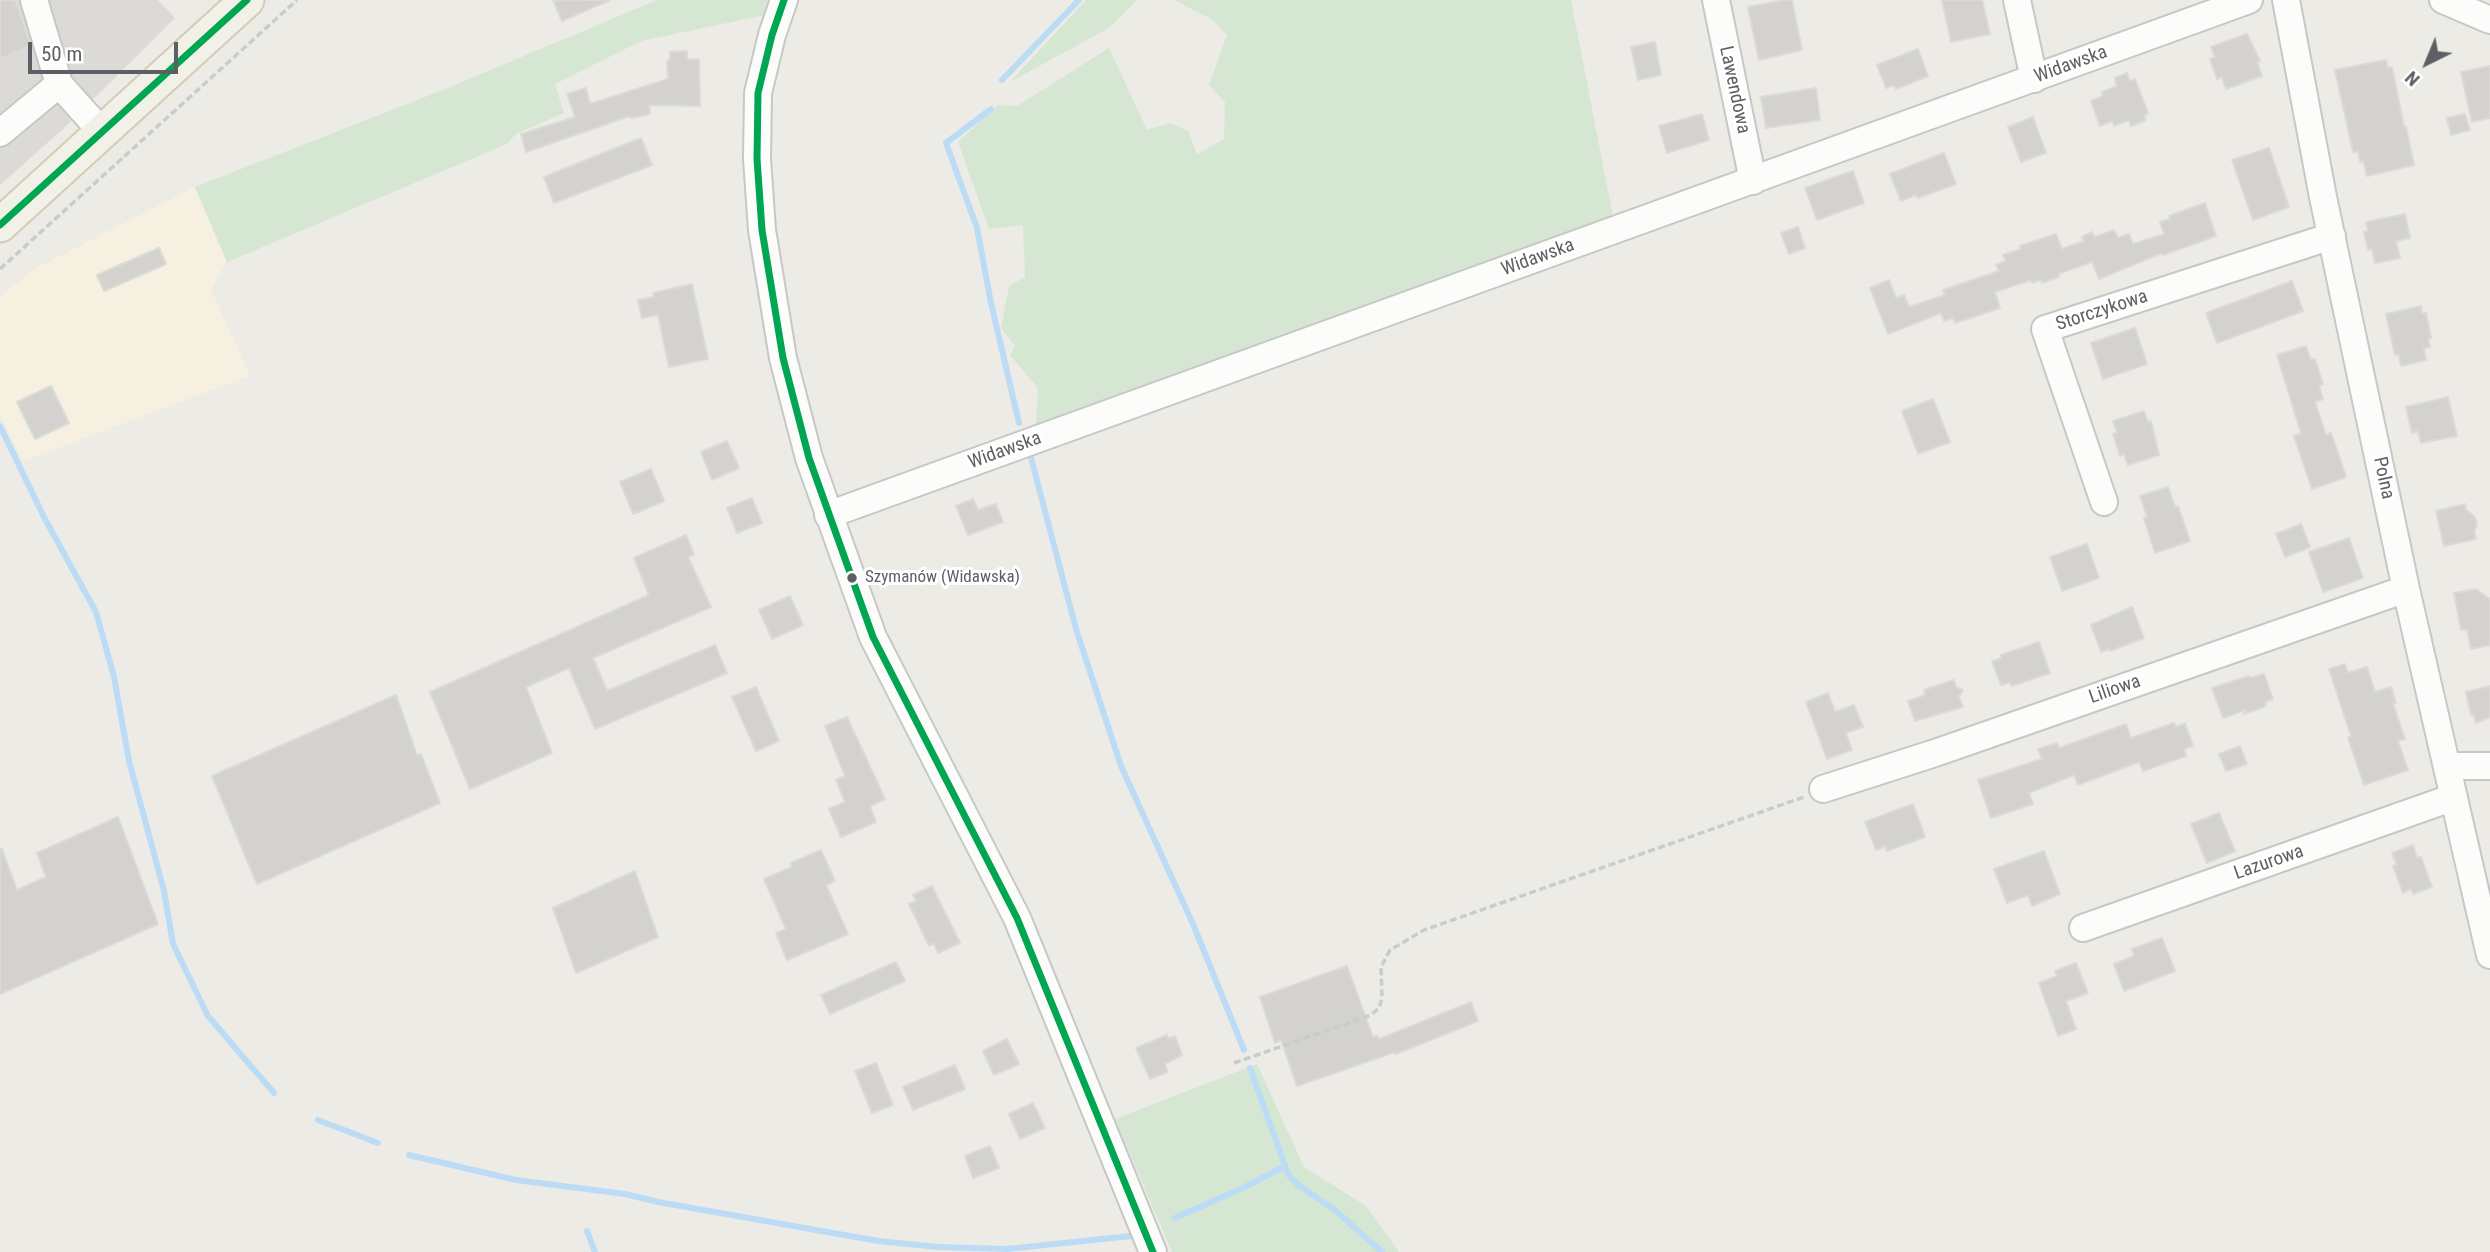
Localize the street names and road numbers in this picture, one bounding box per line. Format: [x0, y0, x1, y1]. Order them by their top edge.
street label: Widawska [2031, 41, 2111, 89]
street label: Lawendowa [1714, 44, 1754, 136]
street label: Widawska [1498, 234, 1578, 282]
street label: Storczykowa [2053, 285, 2151, 337]
street label: Widawska [965, 427, 1045, 475]
street label: Polna [2367, 455, 2399, 501]
street label: Liliowa [2086, 671, 2144, 709]
street label: Lazurowa [2231, 840, 2307, 886]

